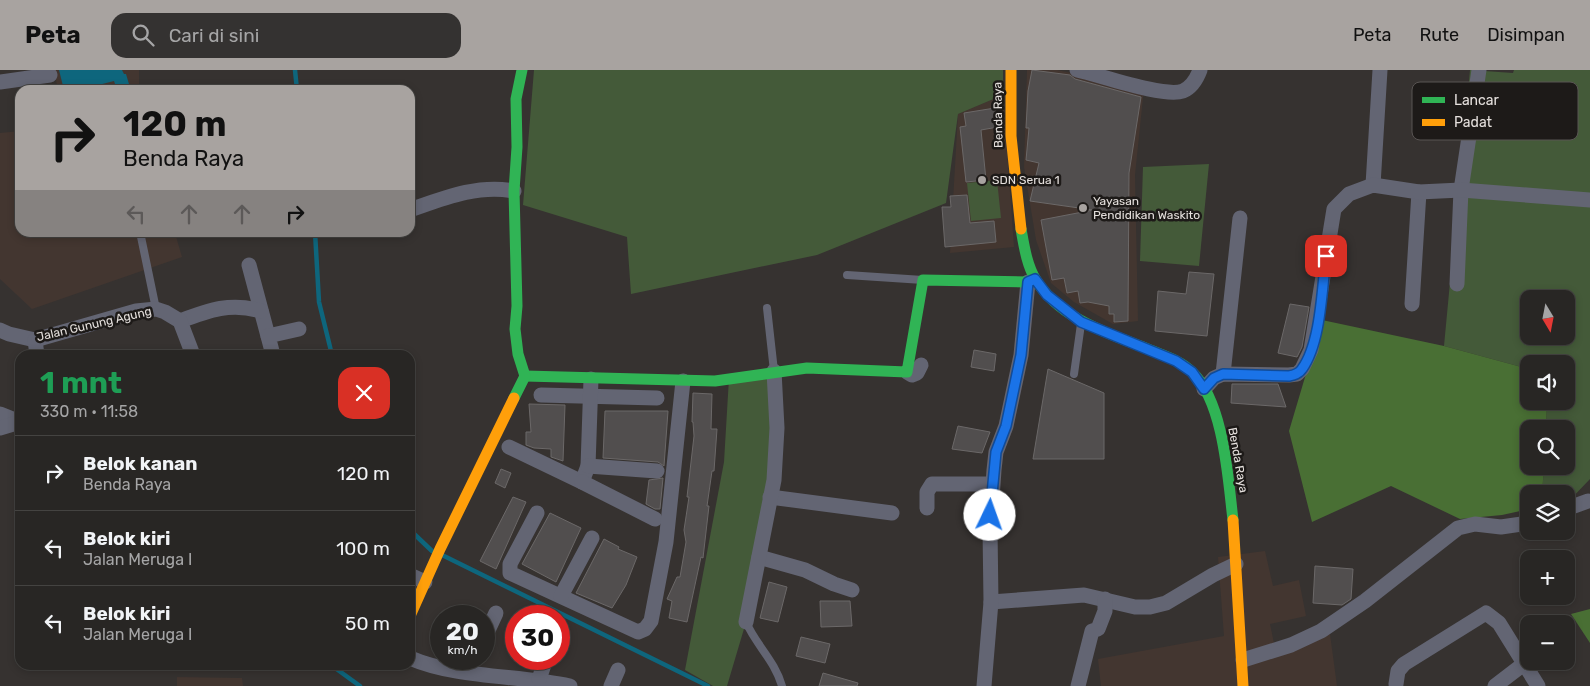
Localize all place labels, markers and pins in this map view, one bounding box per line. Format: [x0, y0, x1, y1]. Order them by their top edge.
place label: SDN Serua 1 [992, 173, 1060, 187]
marker: SDN Serua 1 [976, 174, 988, 186]
place label: Yayasan Pendidikan Waskito [1093, 194, 1200, 222]
marker: Yayasan Pendidikan Waskito [1077, 202, 1089, 214]
pin [1305, 235, 1347, 277]

